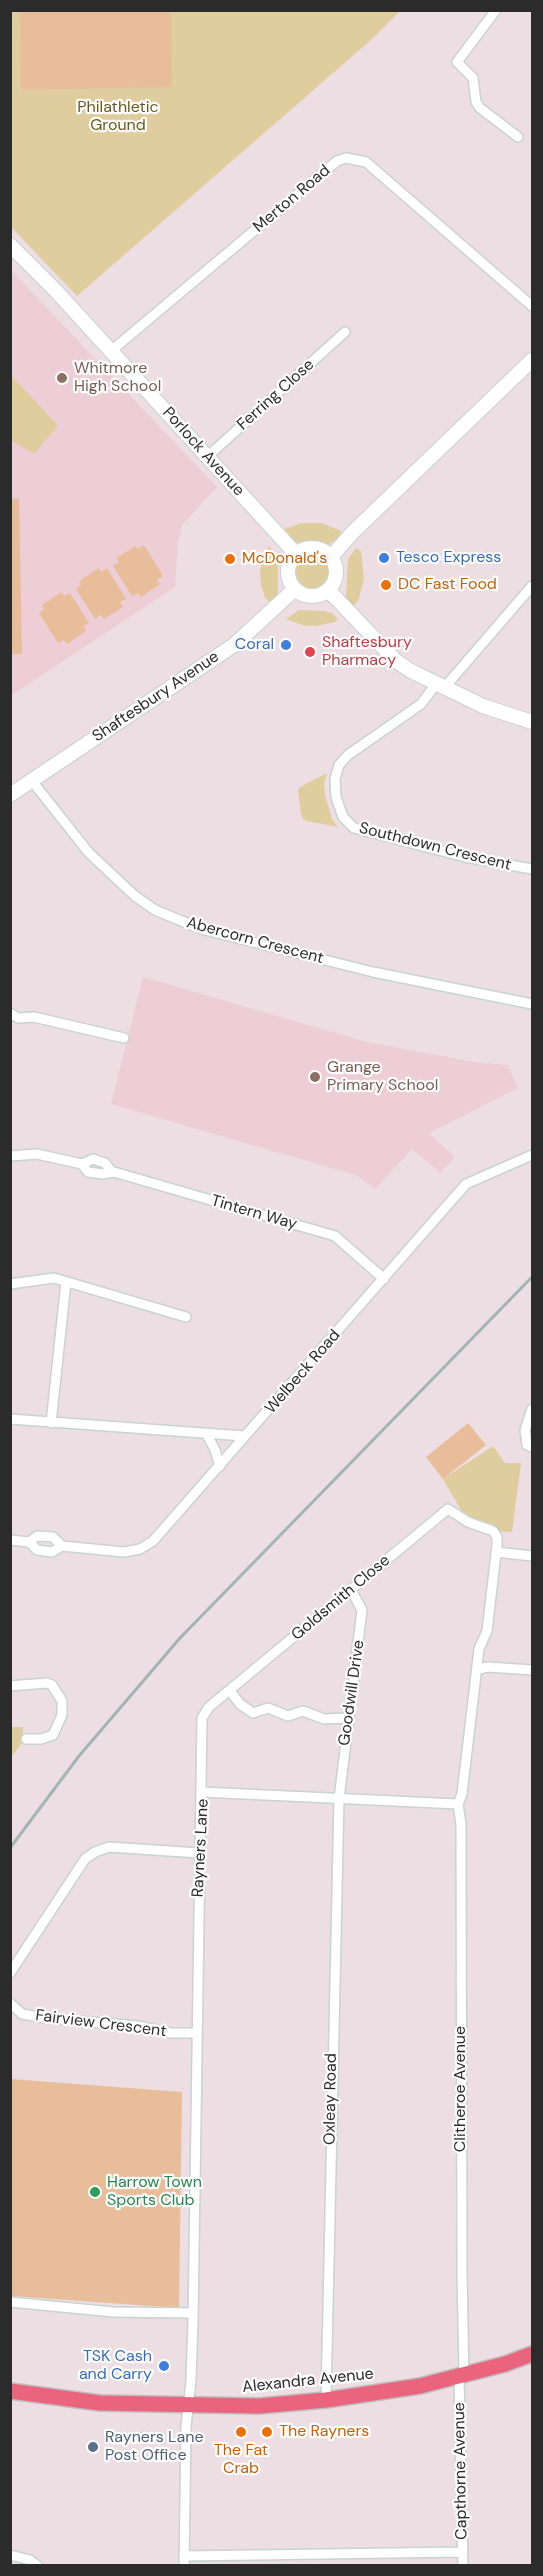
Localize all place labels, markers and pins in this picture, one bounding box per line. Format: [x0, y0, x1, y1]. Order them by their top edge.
place label: Whitmore High School [74, 359, 161, 397]
marker: Whitmore High School [55, 371, 69, 385]
place label: Tesco Express [396, 548, 501, 568]
place label: McDonald's [242, 549, 327, 569]
marker: Tesco Express [377, 551, 391, 565]
marker: McDonald's [223, 552, 237, 566]
place label: DC Fast Food [398, 575, 497, 595]
marker: DC Fast Food [379, 578, 393, 592]
place label: Shaftesbury Pharmacy [322, 633, 412, 671]
place label: Coral [235, 635, 274, 655]
marker: Coral [279, 638, 293, 652]
marker: Shaftesbury Pharmacy [303, 645, 317, 659]
place label: Grange Primary School [327, 1058, 438, 1096]
marker: Grange Primary School [308, 1070, 322, 1084]
place label: Harrow Town Sports Club [107, 2173, 202, 2211]
marker: Harrow Town Sports Club [88, 2185, 102, 2199]
place label: TSK Cash and Carry [79, 2347, 152, 2385]
marker: TSK Cash and Carry [157, 2359, 171, 2373]
place label: The Rayners [279, 2422, 369, 2442]
marker: The Fat Crab [234, 2425, 248, 2439]
marker: The Rayners [260, 2425, 274, 2439]
place label: Rayners Lane Post Office [105, 2428, 204, 2466]
marker: Rayners Lane Post Office [86, 2440, 100, 2454]
place label: The Fat Crab [214, 2441, 268, 2479]

